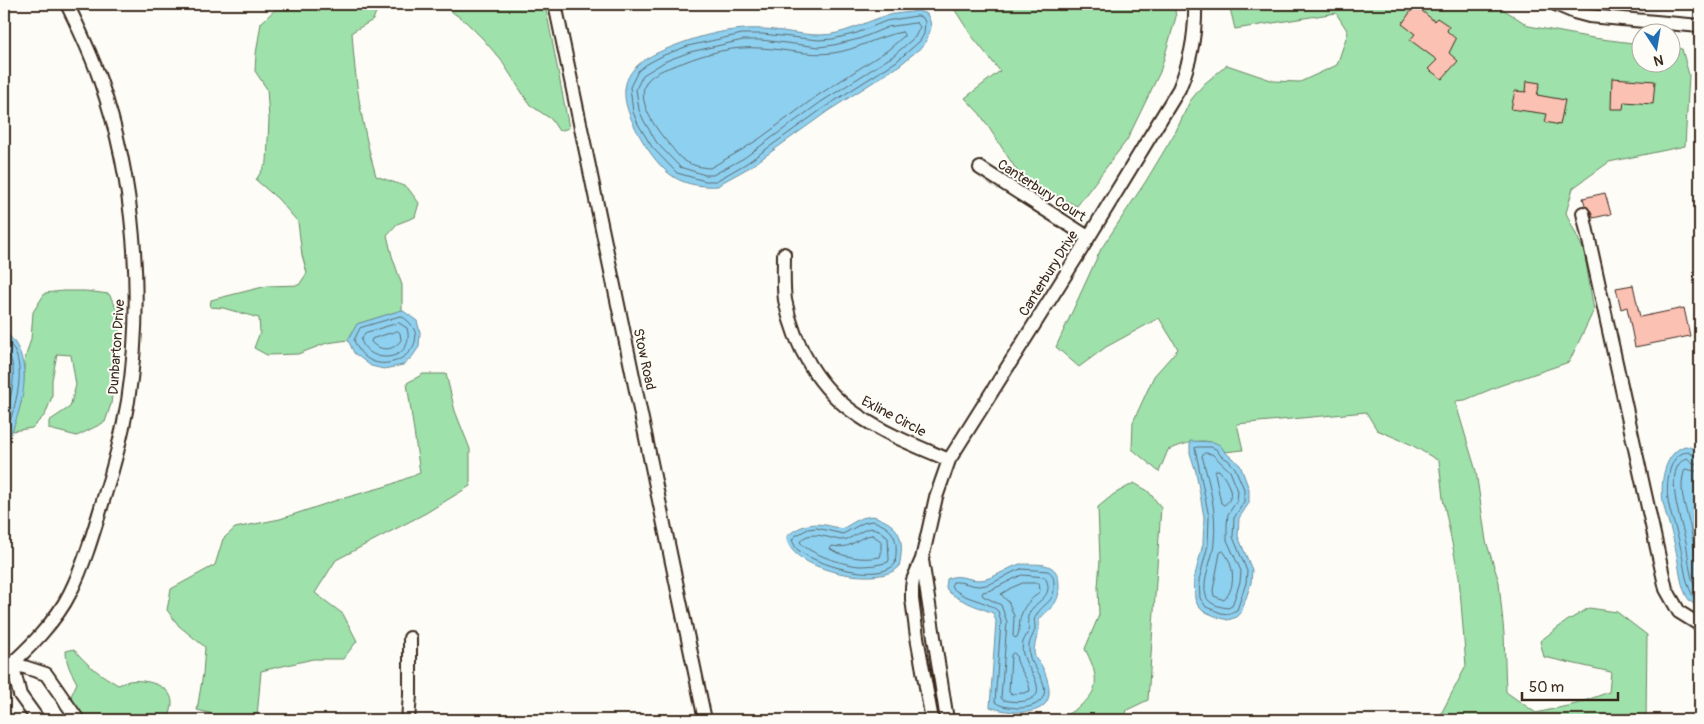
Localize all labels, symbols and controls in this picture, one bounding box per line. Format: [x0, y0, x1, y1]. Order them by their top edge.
north arrow [1632, 22, 1682, 72]
text: N [1652, 51, 1665, 70]
street label: Canterbury Court [994, 156, 1089, 225]
street label: Canterbury Drive [1015, 227, 1082, 319]
street label: Dunbarton Drive [105, 299, 128, 395]
street label: Stow Road [630, 327, 659, 392]
street label: Exline Circle [859, 392, 929, 441]
scale bar [1522, 669, 1618, 701]
text: 50 m [1529, 678, 1564, 697]

